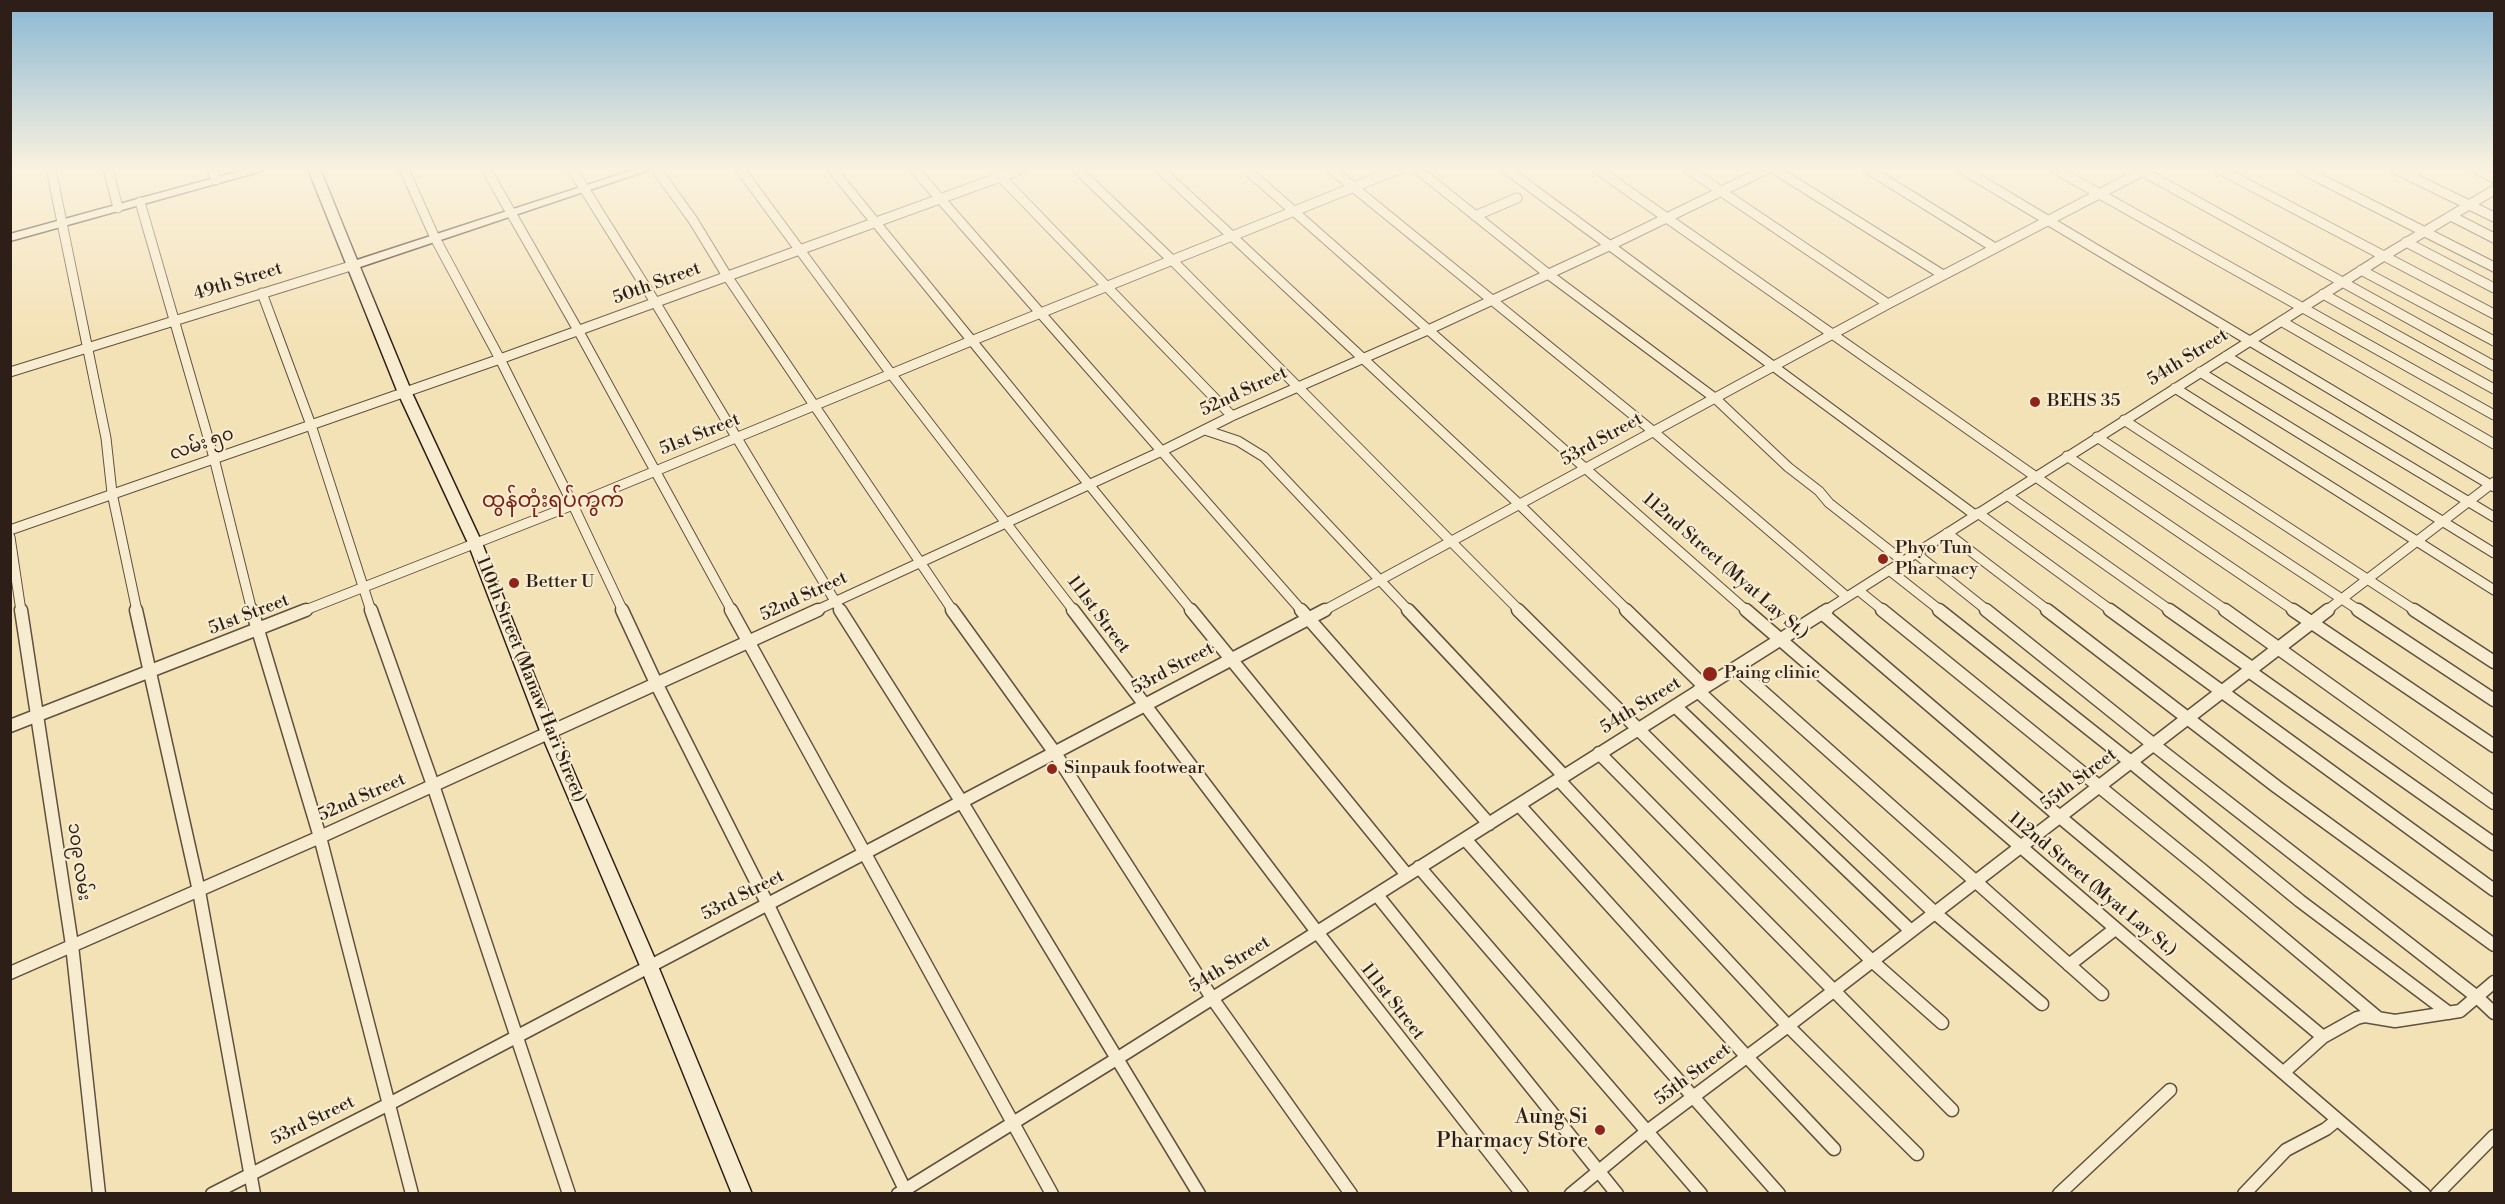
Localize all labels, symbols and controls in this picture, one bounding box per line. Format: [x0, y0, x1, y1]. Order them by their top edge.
street label: 49th Street [191, 258, 285, 306]
street label: 50th Street [610, 258, 704, 310]
street label: 54th Street [2144, 325, 2232, 391]
street label: 52nd Street [1197, 362, 1291, 422]
place label: BEHS 35 [2047, 391, 2120, 413]
marker: BEHS 35 [2028, 395, 2042, 409]
street label: 51st Street [657, 409, 743, 461]
street label: 53rd Street [1557, 409, 1647, 471]
street label: လမ်း ၅၀ [167, 424, 237, 466]
district label: ထွန်တုံးရပ်ကွက် [482, 489, 624, 515]
street label: 112nd Street (Myat Lay St.) [1638, 489, 1812, 645]
place label: Phyo Tun Pharmacy [1895, 538, 1978, 580]
marker: Phyo Tun Pharmacy [1876, 552, 1890, 566]
street label: 110th Street (Manaw Hari Street) [471, 554, 589, 806]
street label: 52nd Street [757, 567, 851, 627]
place label: Better U [526, 572, 594, 594]
street label: 111st Street [1062, 572, 1134, 658]
marker: Better U [507, 576, 521, 590]
street label: 51st Street [206, 590, 292, 640]
street label: 53rd Street [1128, 638, 1218, 700]
place label: Paing clinic [1724, 663, 1820, 685]
marker: Paing clinic [1701, 665, 1719, 683]
street label: 54th Street [1597, 673, 1685, 739]
street label: 55th Street [2037, 744, 2121, 816]
place label: Sinpauk footwear [1064, 758, 1205, 780]
marker: Sinpauk footwear [1045, 762, 1059, 776]
street label: 52nd Street [315, 769, 409, 827]
street label: 112nd Street (Myat Lay St.) [2003, 808, 2181, 962]
street label: ၁၀၉ လမ်း [62, 822, 94, 902]
street label: 53rd Street [698, 866, 788, 926]
street label: 54th Street [1186, 932, 1274, 998]
street label: 111st Street [1355, 959, 1429, 1045]
street label: 55th Street [1651, 1039, 1735, 1111]
street label: 53rd Street [268, 1091, 358, 1151]
place label: Aung Si Pharmacy Store [1436, 1105, 1588, 1155]
marker: Aung Si Pharmacy Store [1593, 1123, 1607, 1137]

